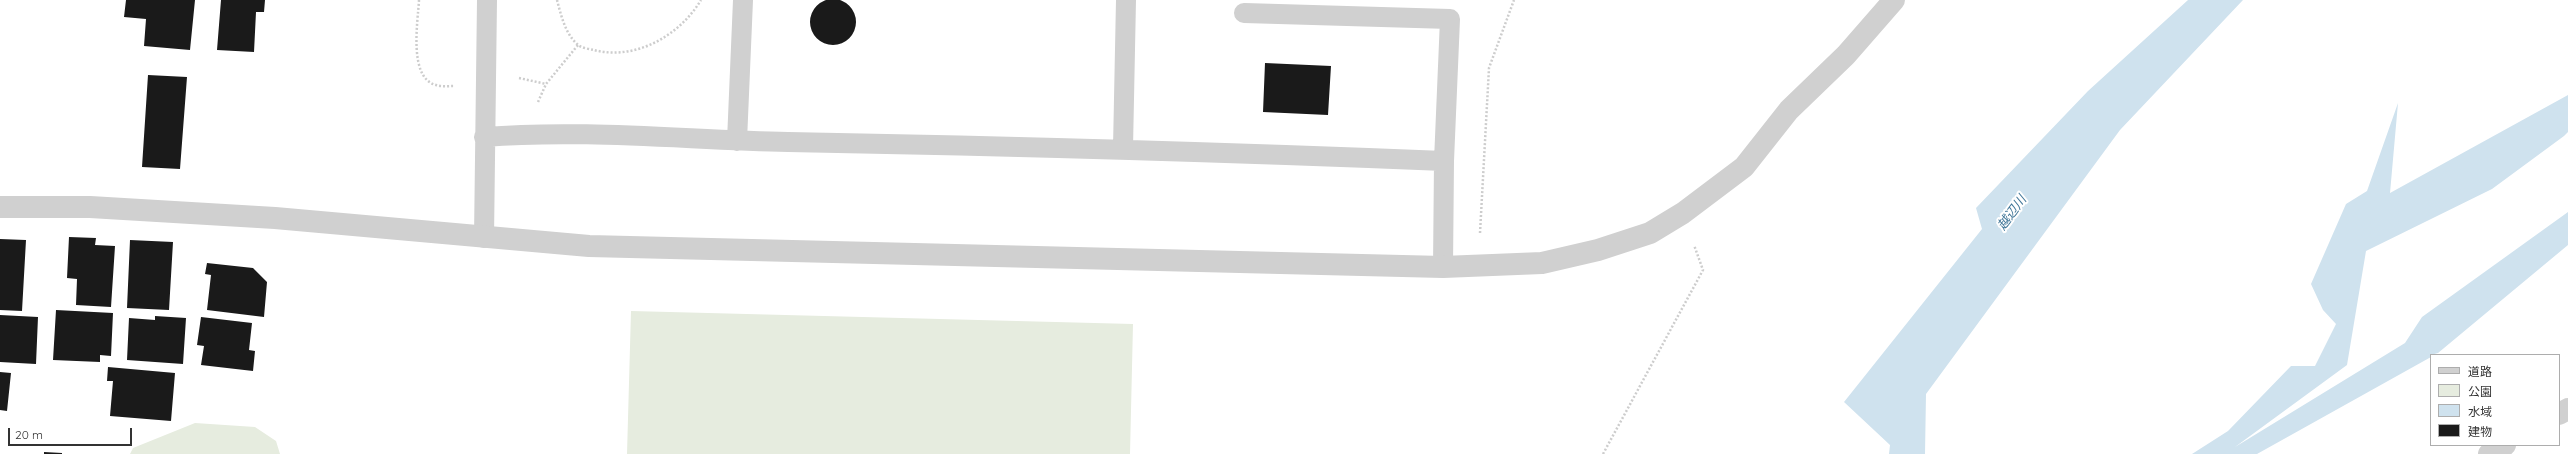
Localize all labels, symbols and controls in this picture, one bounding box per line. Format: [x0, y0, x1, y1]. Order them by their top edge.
water label: 越辺川 [1994, 193, 2030, 233]
legend [2430, 354, 2560, 446]
text: 道路 [2468, 364, 2492, 379]
text: 公園 [2468, 384, 2492, 399]
text: 水域 [2468, 404, 2492, 419]
scale bar [10, 420, 134, 446]
text: 建物 [2468, 424, 2492, 439]
text: 20 m [15, 427, 43, 442]

